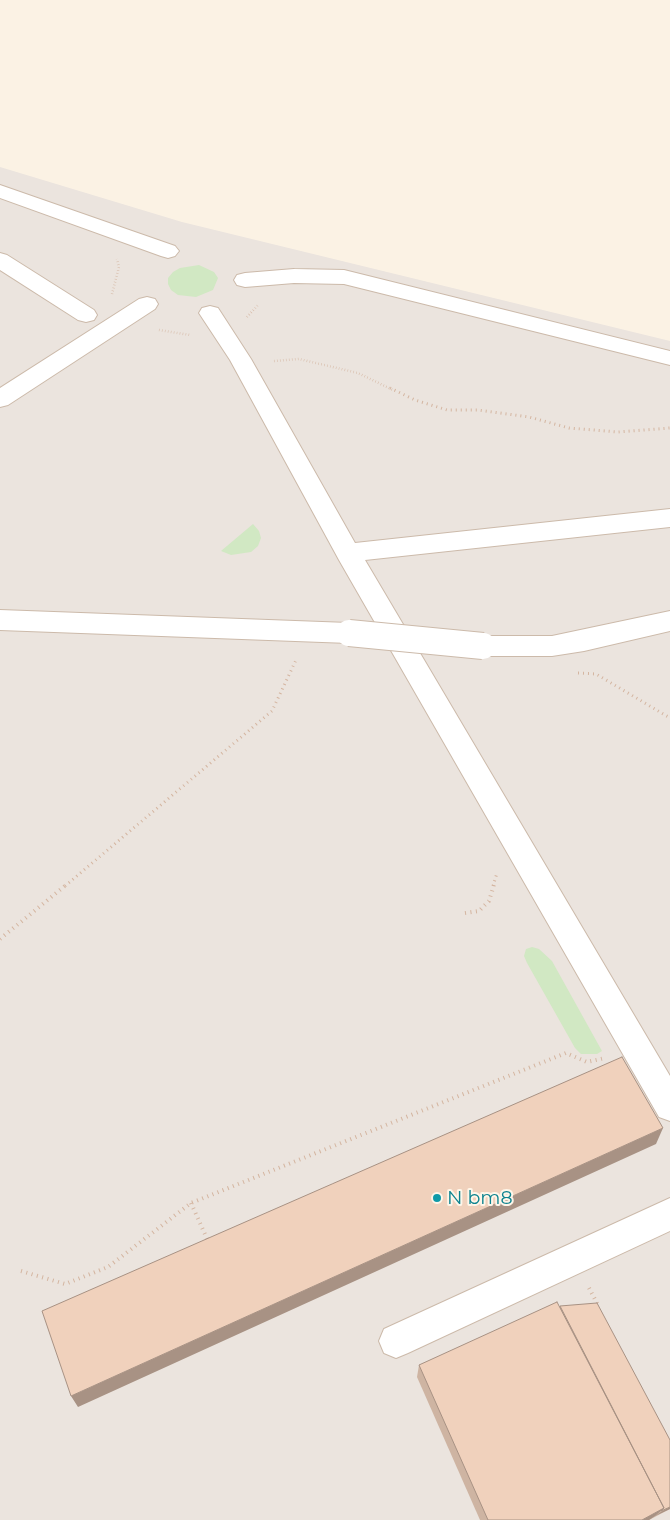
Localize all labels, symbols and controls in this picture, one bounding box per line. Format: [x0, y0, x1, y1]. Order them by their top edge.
place label: N bm8 [447, 1187, 513, 1209]
marker: N bm8 [431, 1192, 443, 1204]

